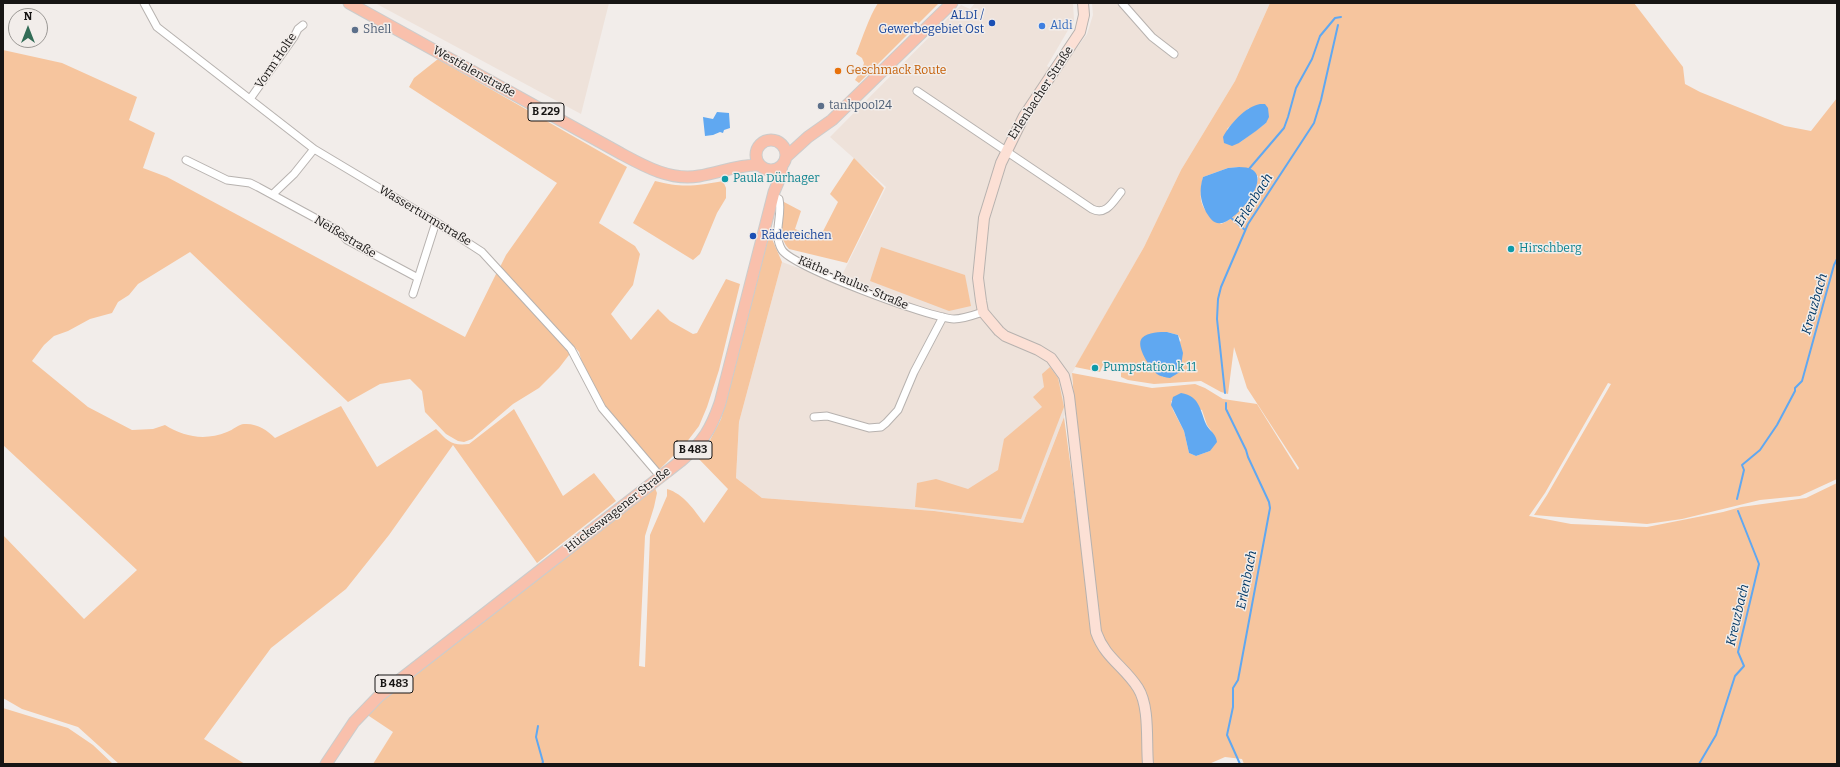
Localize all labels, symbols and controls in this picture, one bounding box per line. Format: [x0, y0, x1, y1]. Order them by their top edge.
north arrow [8, 8, 48, 48]
place label: ALDI / Gewerbegebiet Ost [878, 9, 984, 37]
text: N [24, 10, 32, 23]
marker: ALDI / Gewerbegebiet Ost [987, 18, 997, 28]
place label: Aldi [1050, 19, 1072, 33]
marker: Aldi [1037, 21, 1047, 31]
place label: Shell [363, 23, 391, 37]
marker: Shell [350, 25, 360, 35]
street label: Vorm Holte [252, 31, 300, 91]
street label: Westfalenstraße [430, 43, 518, 101]
street label: Erlenbacher Straße [1005, 44, 1077, 142]
place label: Geschmack Route [846, 64, 946, 78]
marker: Geschmack Route [833, 66, 843, 76]
place label: tankpool24 [829, 99, 892, 113]
marker: tankpool24 [816, 101, 826, 111]
road number: B 229 [528, 103, 564, 121]
water label: Erlenbach [1232, 171, 1276, 229]
place label: Paula Dürhager [733, 172, 820, 186]
marker: Paula Dürhager [720, 174, 730, 184]
street label: Wasserturmstraße [376, 183, 474, 249]
street label: Neißestraße [311, 213, 379, 261]
place label: Rädereichen [761, 229, 832, 243]
marker: Rädereichen [748, 231, 758, 241]
place label: Hirschberg [1519, 242, 1582, 256]
marker: Hirschberg [1506, 244, 1516, 254]
street label: Käthe-Paulus-Straße [796, 253, 910, 313]
water label: Kreuzbach [1799, 272, 1831, 336]
place label: Pumpstation k 11 [1103, 361, 1196, 375]
marker: Pumpstation k 11 [1090, 363, 1100, 373]
road number: B 483 [674, 441, 712, 459]
street label: Hückeswagener Straße [563, 464, 673, 556]
water label: Erlenbach [1234, 549, 1260, 611]
water label: Kreuzbach [1723, 583, 1753, 647]
road number: B 483 [375, 675, 413, 693]

